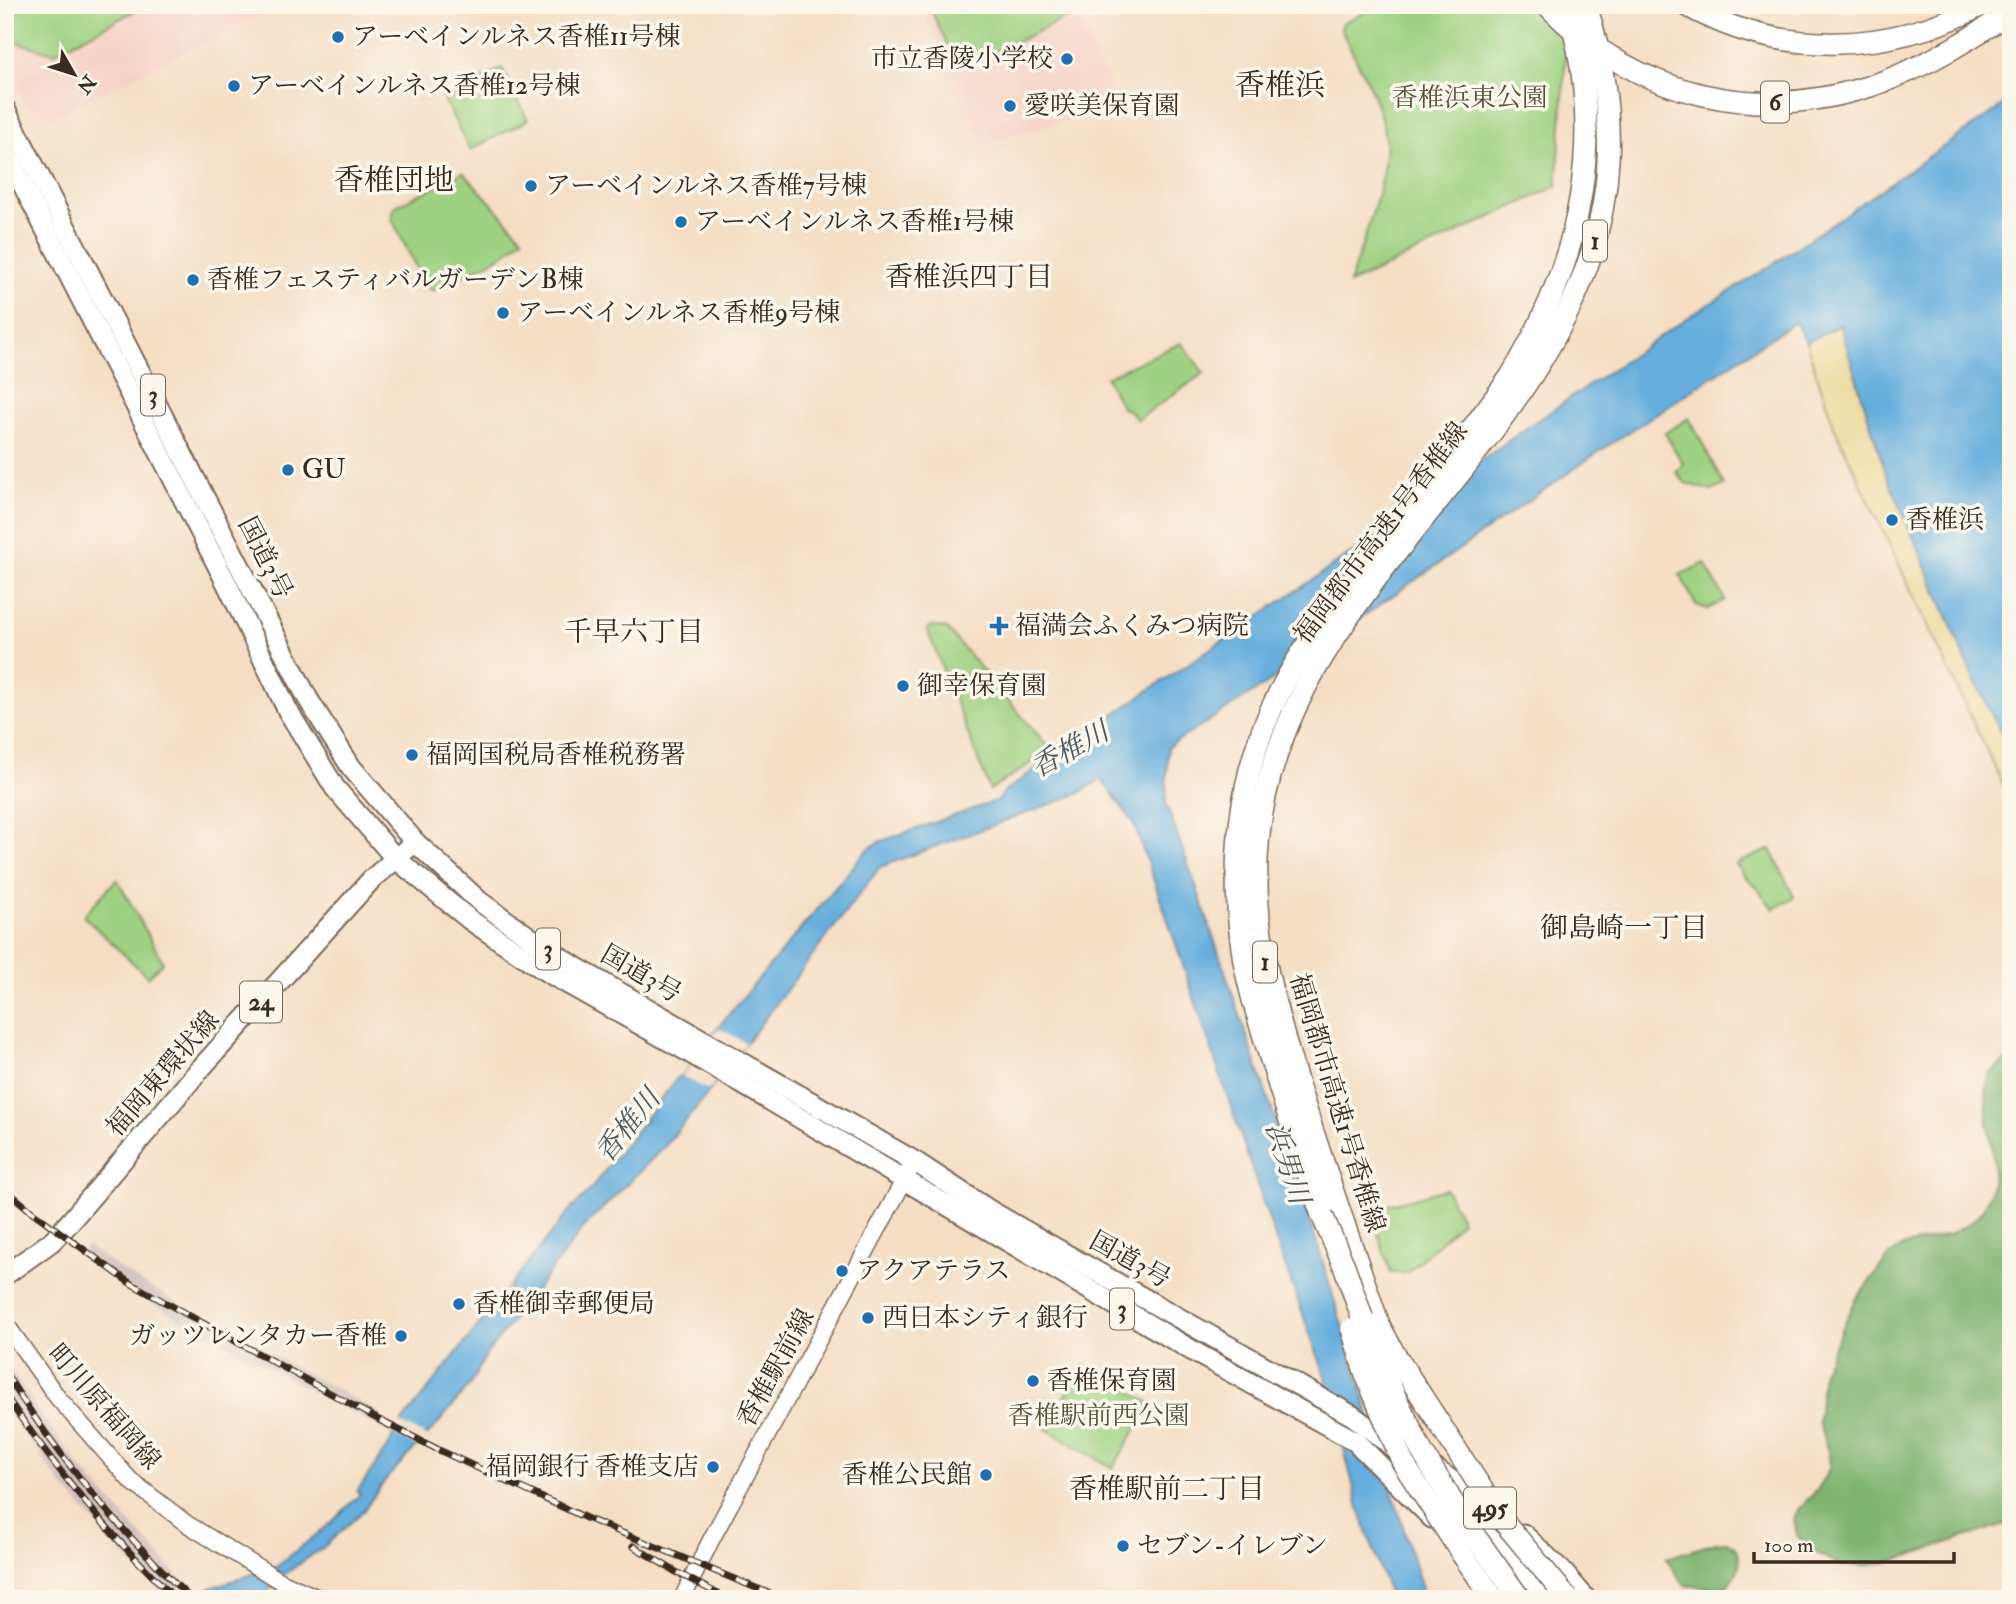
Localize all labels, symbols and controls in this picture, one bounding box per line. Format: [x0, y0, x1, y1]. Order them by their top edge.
place label: アーベインルネス香椎11号棟 [352, 21, 680, 53]
marker: アーベインルネス香椎11号棟 [330, 29, 346, 45]
north arrow [38, 38, 108, 108]
place label: 市立香陵小学校 [871, 43, 1053, 75]
marker: 市立香陵小学校 [1059, 51, 1075, 67]
district label: 香椎浜 [1235, 67, 1325, 104]
text: N [71, 69, 102, 99]
place label: アーベインルネス香椎12号棟 [248, 70, 580, 102]
marker: アーベインルネス香椎12号棟 [226, 78, 242, 94]
park label: 香椎浜東公園 [1392, 82, 1548, 114]
road number: 6 [1761, 82, 1789, 122]
place label: 愛咲美保育園 [1024, 90, 1180, 122]
marker: 愛咲美保育園 [1002, 98, 1018, 114]
district label: 香椎団地 [334, 162, 454, 199]
place label: アーベインルネス香椎7号棟 [545, 170, 867, 202]
marker: アーベインルネス香椎7号棟 [523, 178, 539, 194]
place label: アーベインルネス香椎1号棟 [695, 206, 1014, 238]
marker: アーベインルネス香椎1号棟 [673, 214, 689, 230]
road number: 1 [1583, 221, 1607, 262]
district label: 香椎浜四丁目 [885, 260, 1053, 295]
place label: 香椎フェスティバルガーデンB棟 [207, 264, 584, 296]
marker: 香椎フェスティバルガーデンB棟 [185, 272, 201, 288]
place label: アーベインルネス香椎9号棟 [517, 297, 840, 329]
marker: アーベインルネス香椎9号棟 [495, 305, 511, 321]
road number: 3 [141, 374, 165, 416]
street label: 福岡都市高速1号香椎線 [1287, 416, 1475, 650]
place label: GU [302, 454, 346, 486]
marker: GU [280, 462, 296, 478]
place label: 香椎浜 [1906, 504, 1984, 536]
street label: 国道3号 [231, 512, 299, 604]
marker: 香椎浜 [1884, 512, 1900, 528]
place label: 福満会ふくみつ病院 [1015, 610, 1248, 642]
district label: 千早六丁目 [564, 615, 704, 650]
marker: 福満会ふくみつ病院 [989, 616, 1009, 636]
place label: 御幸保育園 [917, 670, 1047, 702]
marker: 御幸保育園 [895, 678, 911, 694]
water label: 香椎川 [1025, 713, 1118, 786]
place label: 福岡国税局香椎税務署 [426, 739, 686, 771]
marker: 福岡国税局香椎税務署 [404, 747, 420, 763]
district label: 御島崎一丁目 [1540, 911, 1708, 946]
road number: 3 [536, 929, 560, 970]
street label: 国道3号 [595, 938, 687, 1010]
road number: 1 [1253, 942, 1277, 982]
street label: 福岡都市高速1号香椎線 [1282, 970, 1392, 1236]
road number: 24 [240, 982, 282, 1022]
street label: 福岡東環状線 [100, 1005, 226, 1143]
water label: 香椎川 [588, 1080, 670, 1170]
water label: 浜男川 [1257, 1118, 1318, 1211]
street label: 国道3号 [1084, 1225, 1176, 1295]
place label: アクアテラス [856, 1255, 1010, 1287]
marker: アクアテラス [834, 1263, 850, 1279]
place label: 香椎御幸郵便局 [473, 1288, 655, 1320]
road number: 3 [1110, 1288, 1134, 1330]
marker: 香椎御幸郵便局 [451, 1296, 467, 1312]
place label: 西日本シティ銀行 [882, 1302, 1088, 1334]
street label: 香椎駅前線 [730, 1303, 822, 1433]
marker: 西日本シティ銀行 [860, 1310, 876, 1326]
place label: ガッツレンタカー香椎 [129, 1320, 387, 1352]
marker: ガッツレンタカー香椎 [393, 1328, 409, 1344]
street label: 町川原福岡線 [41, 1338, 167, 1476]
place label: 香椎保育園 [1047, 1365, 1177, 1397]
marker: 香椎保育園 [1025, 1373, 1041, 1389]
park label: 香椎駅前西公園 [1008, 1400, 1190, 1432]
place label: 福岡銀行 香椎支店 [486, 1451, 699, 1483]
marker: 福岡銀行 香椎支店 [705, 1459, 721, 1475]
place label: 香椎公民館 [842, 1459, 972, 1491]
marker: 香椎公民館 [978, 1467, 994, 1483]
district label: 香椎駅前二丁目 [1069, 1472, 1265, 1507]
road number: 495 [1464, 1488, 1516, 1528]
scale bar [1754, 1520, 1953, 1564]
place label: セブン-イレブン [1137, 1530, 1328, 1562]
text: 100 m [1764, 1532, 1814, 1559]
marker: セブン-イレブン [1115, 1538, 1131, 1554]

